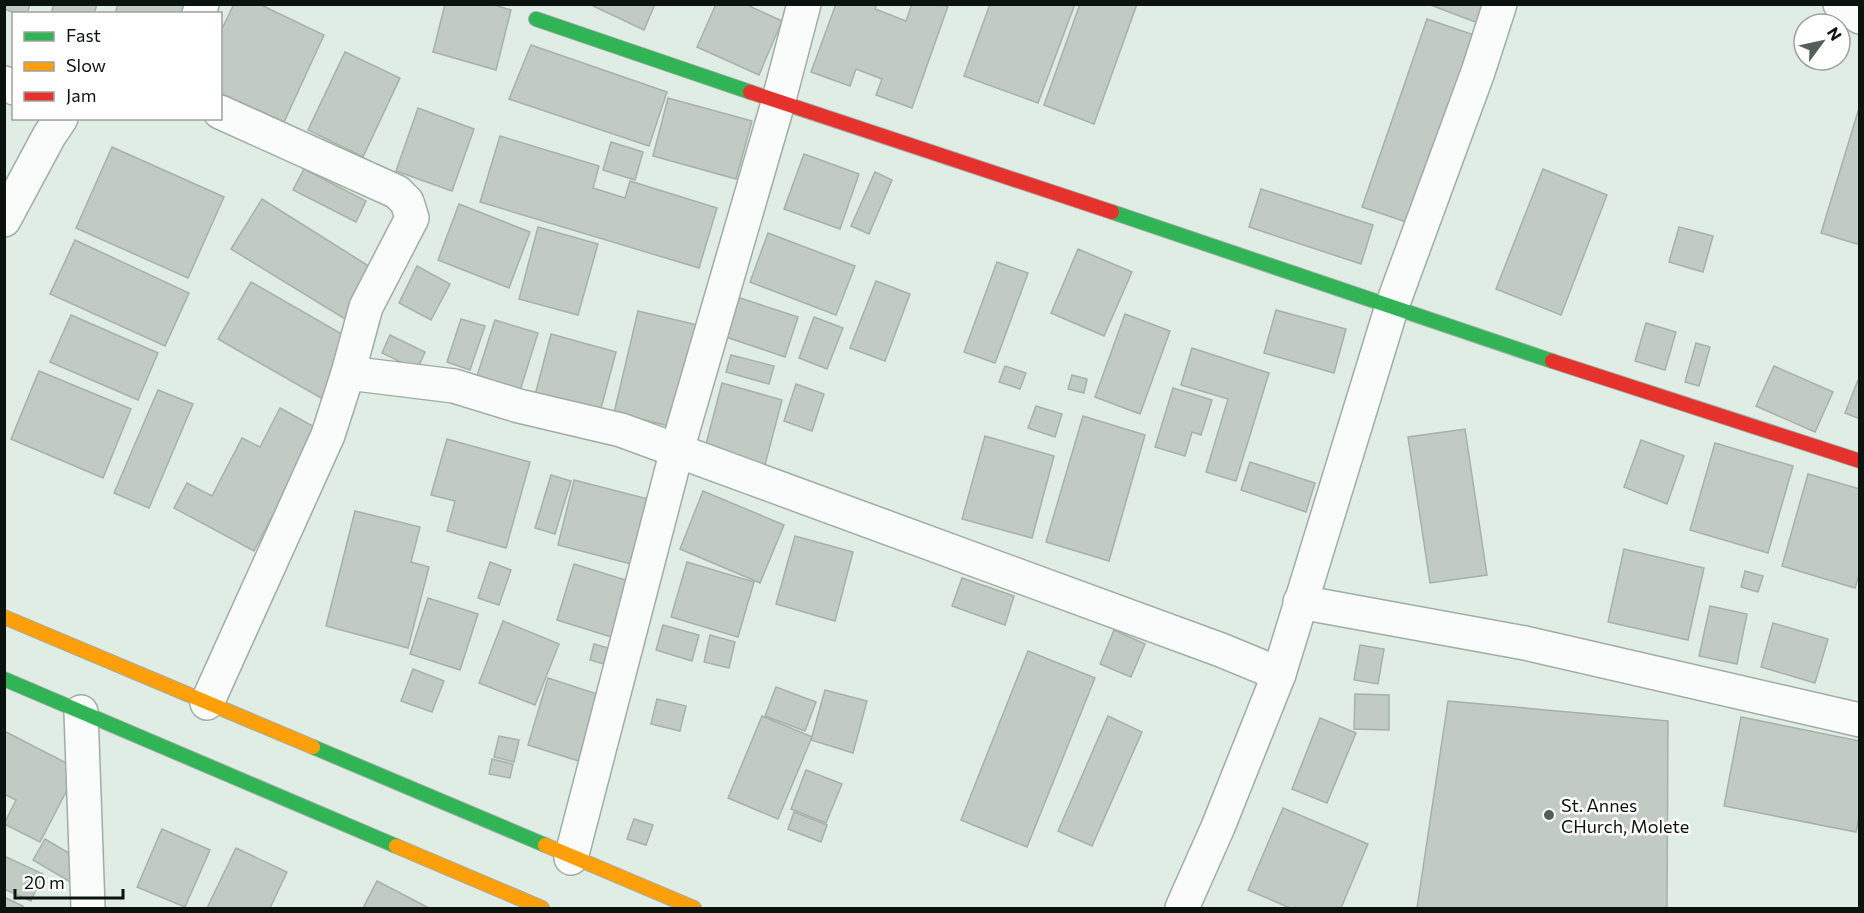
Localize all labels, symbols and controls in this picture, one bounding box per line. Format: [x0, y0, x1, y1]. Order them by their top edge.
legend [12, 12, 222, 120]
north arrow [1792, 12, 1852, 72]
text: N [1824, 23, 1846, 44]
text: Fast [66, 24, 101, 46]
text: Slow [66, 54, 106, 76]
text: Jam [66, 84, 96, 106]
place label: St. Annes CHurch, Molete [1561, 794, 1689, 837]
marker: St. Annes CHurch, Molete [1542, 808, 1556, 822]
scale bar [15, 862, 123, 900]
text: 20 m [24, 871, 65, 893]

